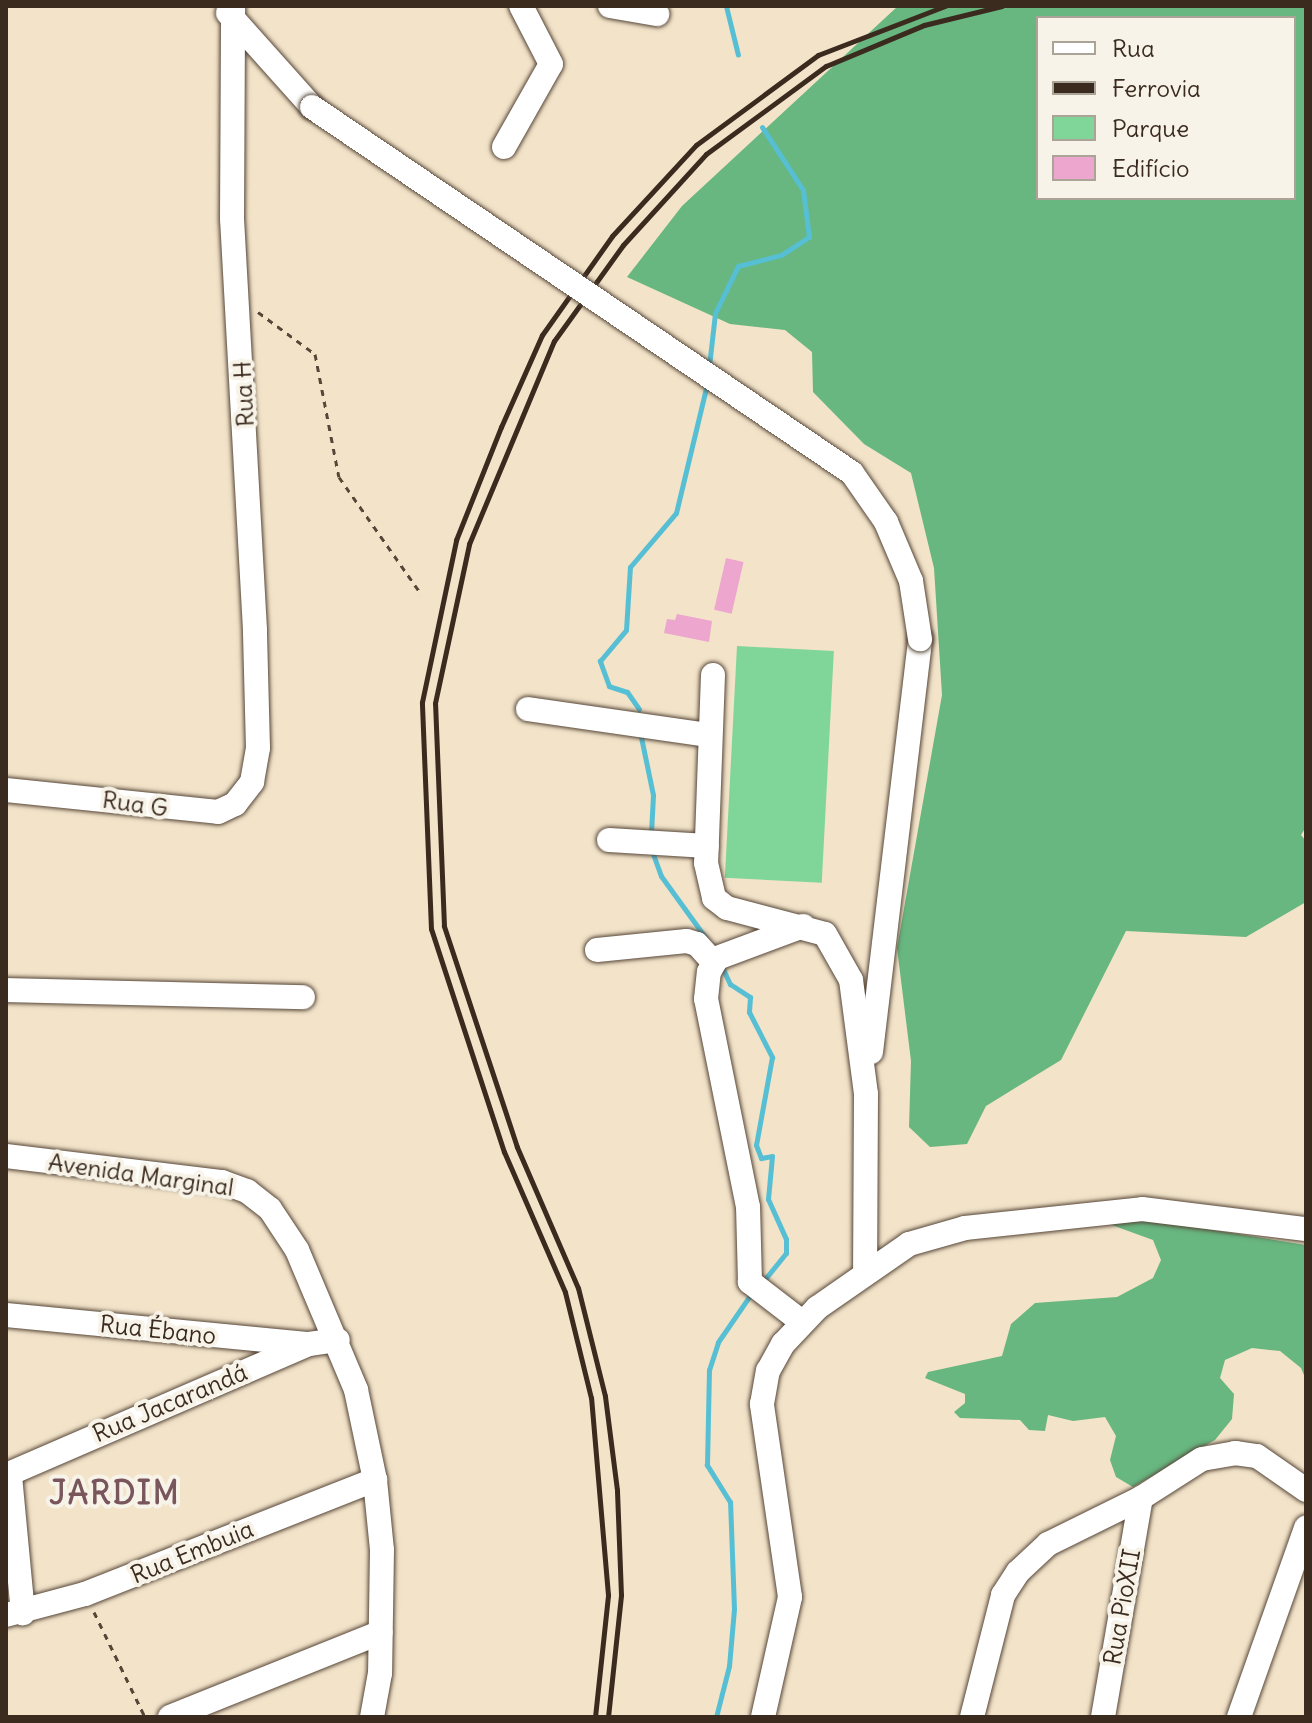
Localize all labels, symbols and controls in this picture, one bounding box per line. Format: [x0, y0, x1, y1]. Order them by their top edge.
legend [1036, 16, 1296, 200]
text: Rua [1112, 33, 1155, 63]
text: Ferrovia [1112, 73, 1201, 103]
text: Parque [1112, 113, 1189, 143]
text: Edifício [1112, 153, 1190, 183]
street label: Rua H [228, 360, 260, 428]
street label: Rua G [100, 785, 170, 823]
street label: Avenida Marginal [46, 1148, 236, 1202]
street label: Rua Ébano [98, 1310, 218, 1350]
street label: Rua Jacarandá [88, 1358, 252, 1448]
district label: JARDIM [49, 1474, 181, 1512]
street label: Rua Embuia [126, 1514, 258, 1590]
street label: Rua PioXII [1098, 1547, 1146, 1667]

